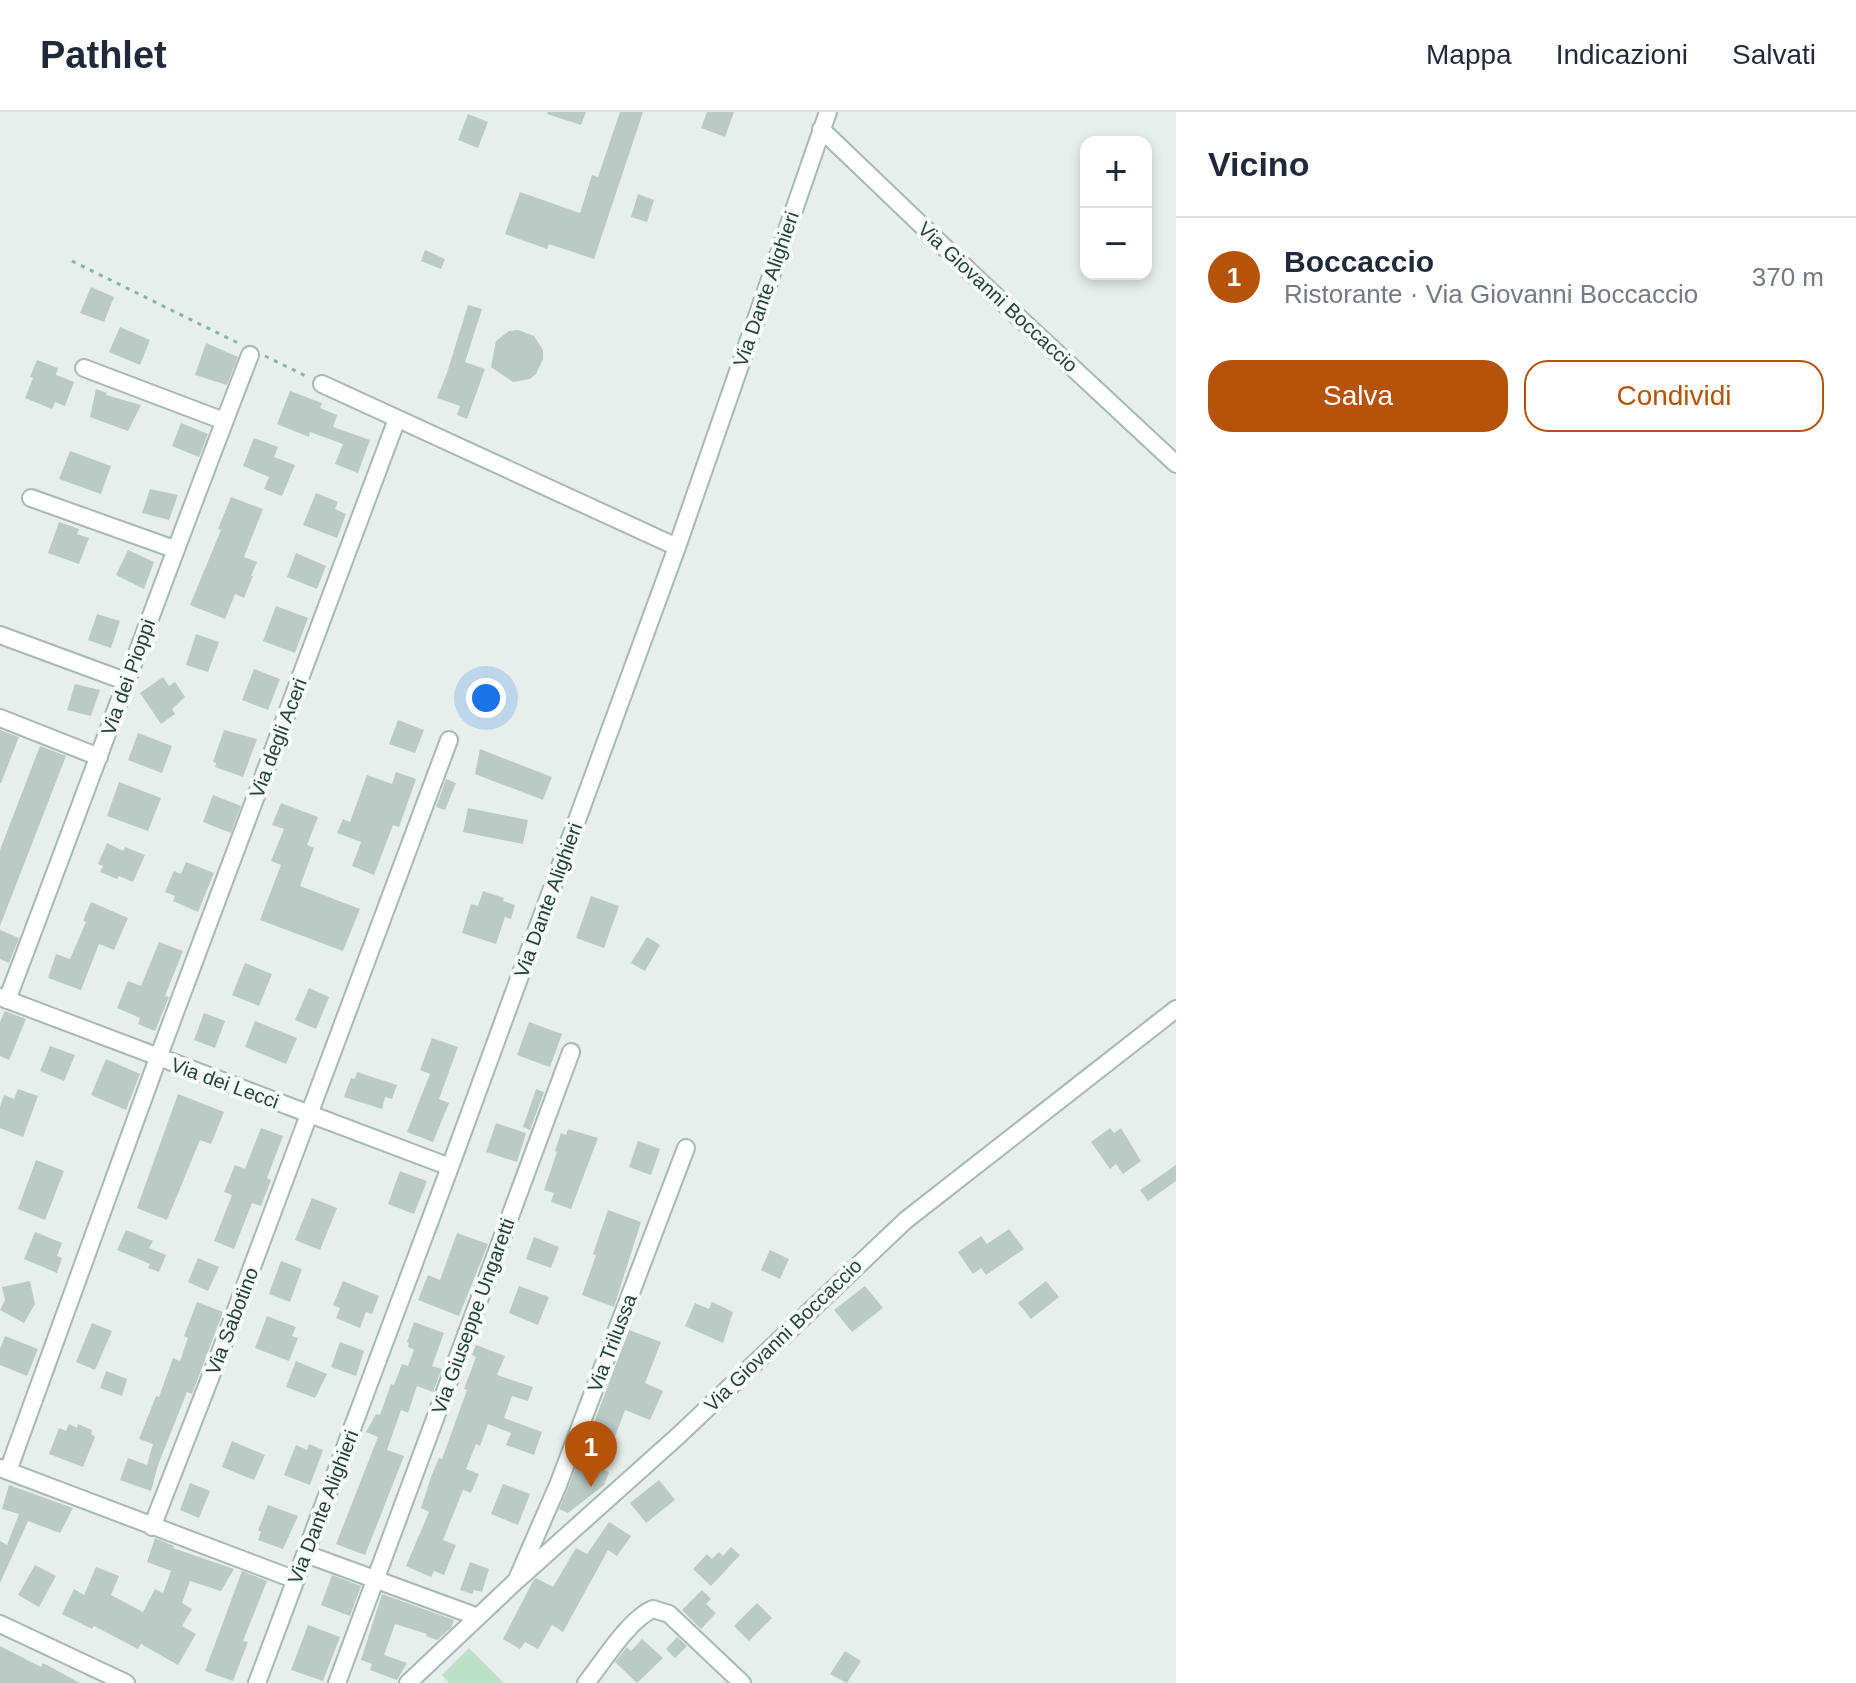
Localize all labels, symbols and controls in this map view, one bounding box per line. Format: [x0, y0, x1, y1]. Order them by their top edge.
text: Pathlet [40, 34, 167, 76]
text: Mappa [1426, 39, 1512, 70]
text: Indicazioni [1556, 39, 1688, 70]
text: Salvati [1732, 39, 1816, 70]
map controls [1080, 136, 1152, 280]
button: + [1080, 136, 1152, 208]
text: Vicino [1208, 145, 1309, 183]
street label: Via Dante Alighieri [729, 208, 803, 370]
button: − [1080, 208, 1152, 280]
street label: Via Giovanni Boccaccio [914, 217, 1082, 377]
text: Boccaccio [1284, 245, 1434, 278]
text: 1 [1227, 262, 1241, 292]
text: 370 m [1752, 262, 1824, 292]
text: Ristorante · Via Giovanni Boccaccio [1284, 279, 1698, 309]
button: Salva [1208, 360, 1508, 432]
button: Condividi [1524, 360, 1824, 432]
street label: Via dei Pioppi [97, 616, 159, 738]
street label: Via degli Aceri [245, 675, 311, 801]
your location [466, 678, 506, 718]
street label: Via Dante Alighieri [510, 820, 586, 980]
street label: Via dei Lecci [168, 1053, 282, 1113]
street label: Via Giuseppe Ungaretti [427, 1215, 519, 1417]
street label: Via Giovanni Boccaccio [700, 1254, 866, 1416]
street label: Via Sabotino [201, 1264, 263, 1378]
street label: Via Trilussa [583, 1290, 641, 1395]
pin: 1 [565, 1421, 617, 1487]
street label: Via Dante Alighieri [284, 1427, 362, 1587]

